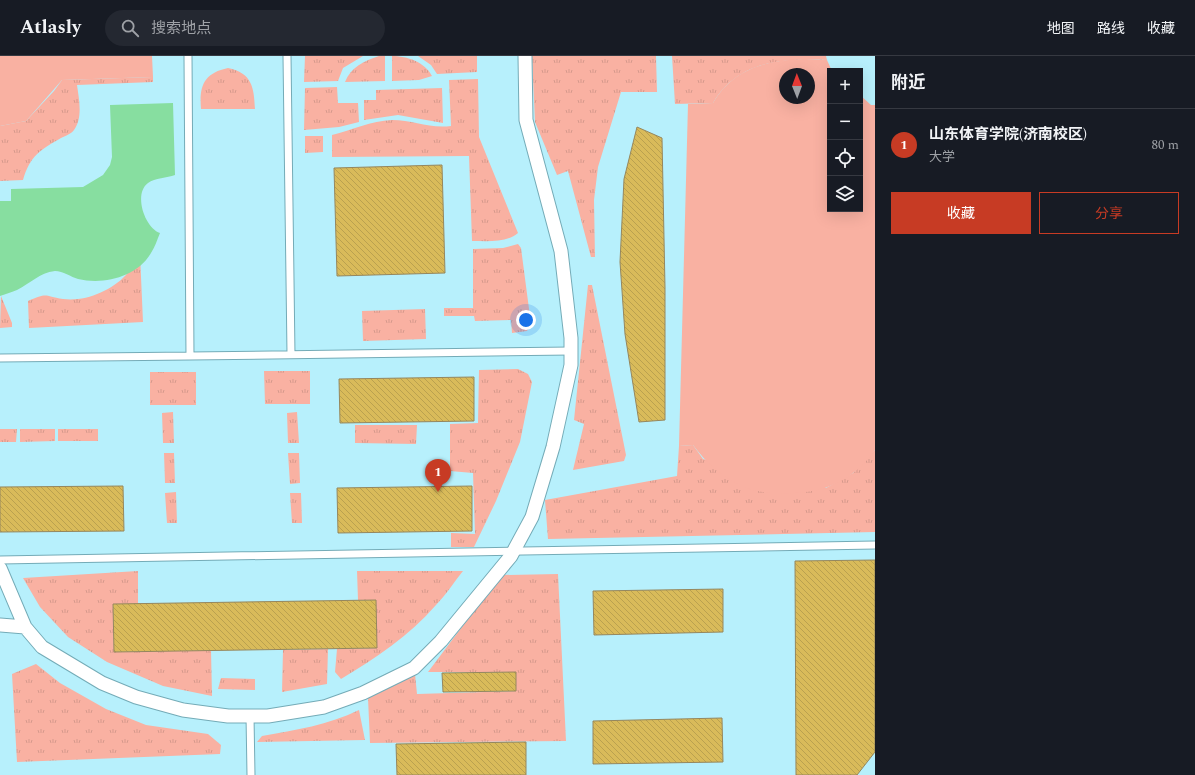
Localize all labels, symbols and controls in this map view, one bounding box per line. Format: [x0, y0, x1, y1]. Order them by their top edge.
search box [105, 10, 385, 46]
text: Atlasly [20, 13, 81, 42]
icon: search [119, 17, 141, 39]
text: 搜索地点 [151, 17, 211, 40]
text: 地图 [1047, 18, 1075, 39]
text: 路线 [1097, 18, 1125, 39]
text: 收藏 [1147, 18, 1175, 39]
north arrow [779, 68, 815, 104]
map controls [827, 68, 863, 212]
button: + [827, 68, 863, 104]
text: 附近 [891, 70, 925, 96]
button: − [827, 104, 863, 140]
text: 山东体育学院(济南校区) [929, 123, 1087, 146]
text: 1 [900, 135, 908, 155]
text: 80 m [1152, 135, 1179, 155]
button: locate [827, 140, 863, 176]
text: 大学 [929, 147, 955, 167]
button: layers [827, 176, 863, 212]
button: 收藏 [891, 192, 1031, 234]
button: 分享 [1039, 192, 1179, 234]
your location [516, 310, 536, 330]
pin: 1 [425, 459, 451, 492]

